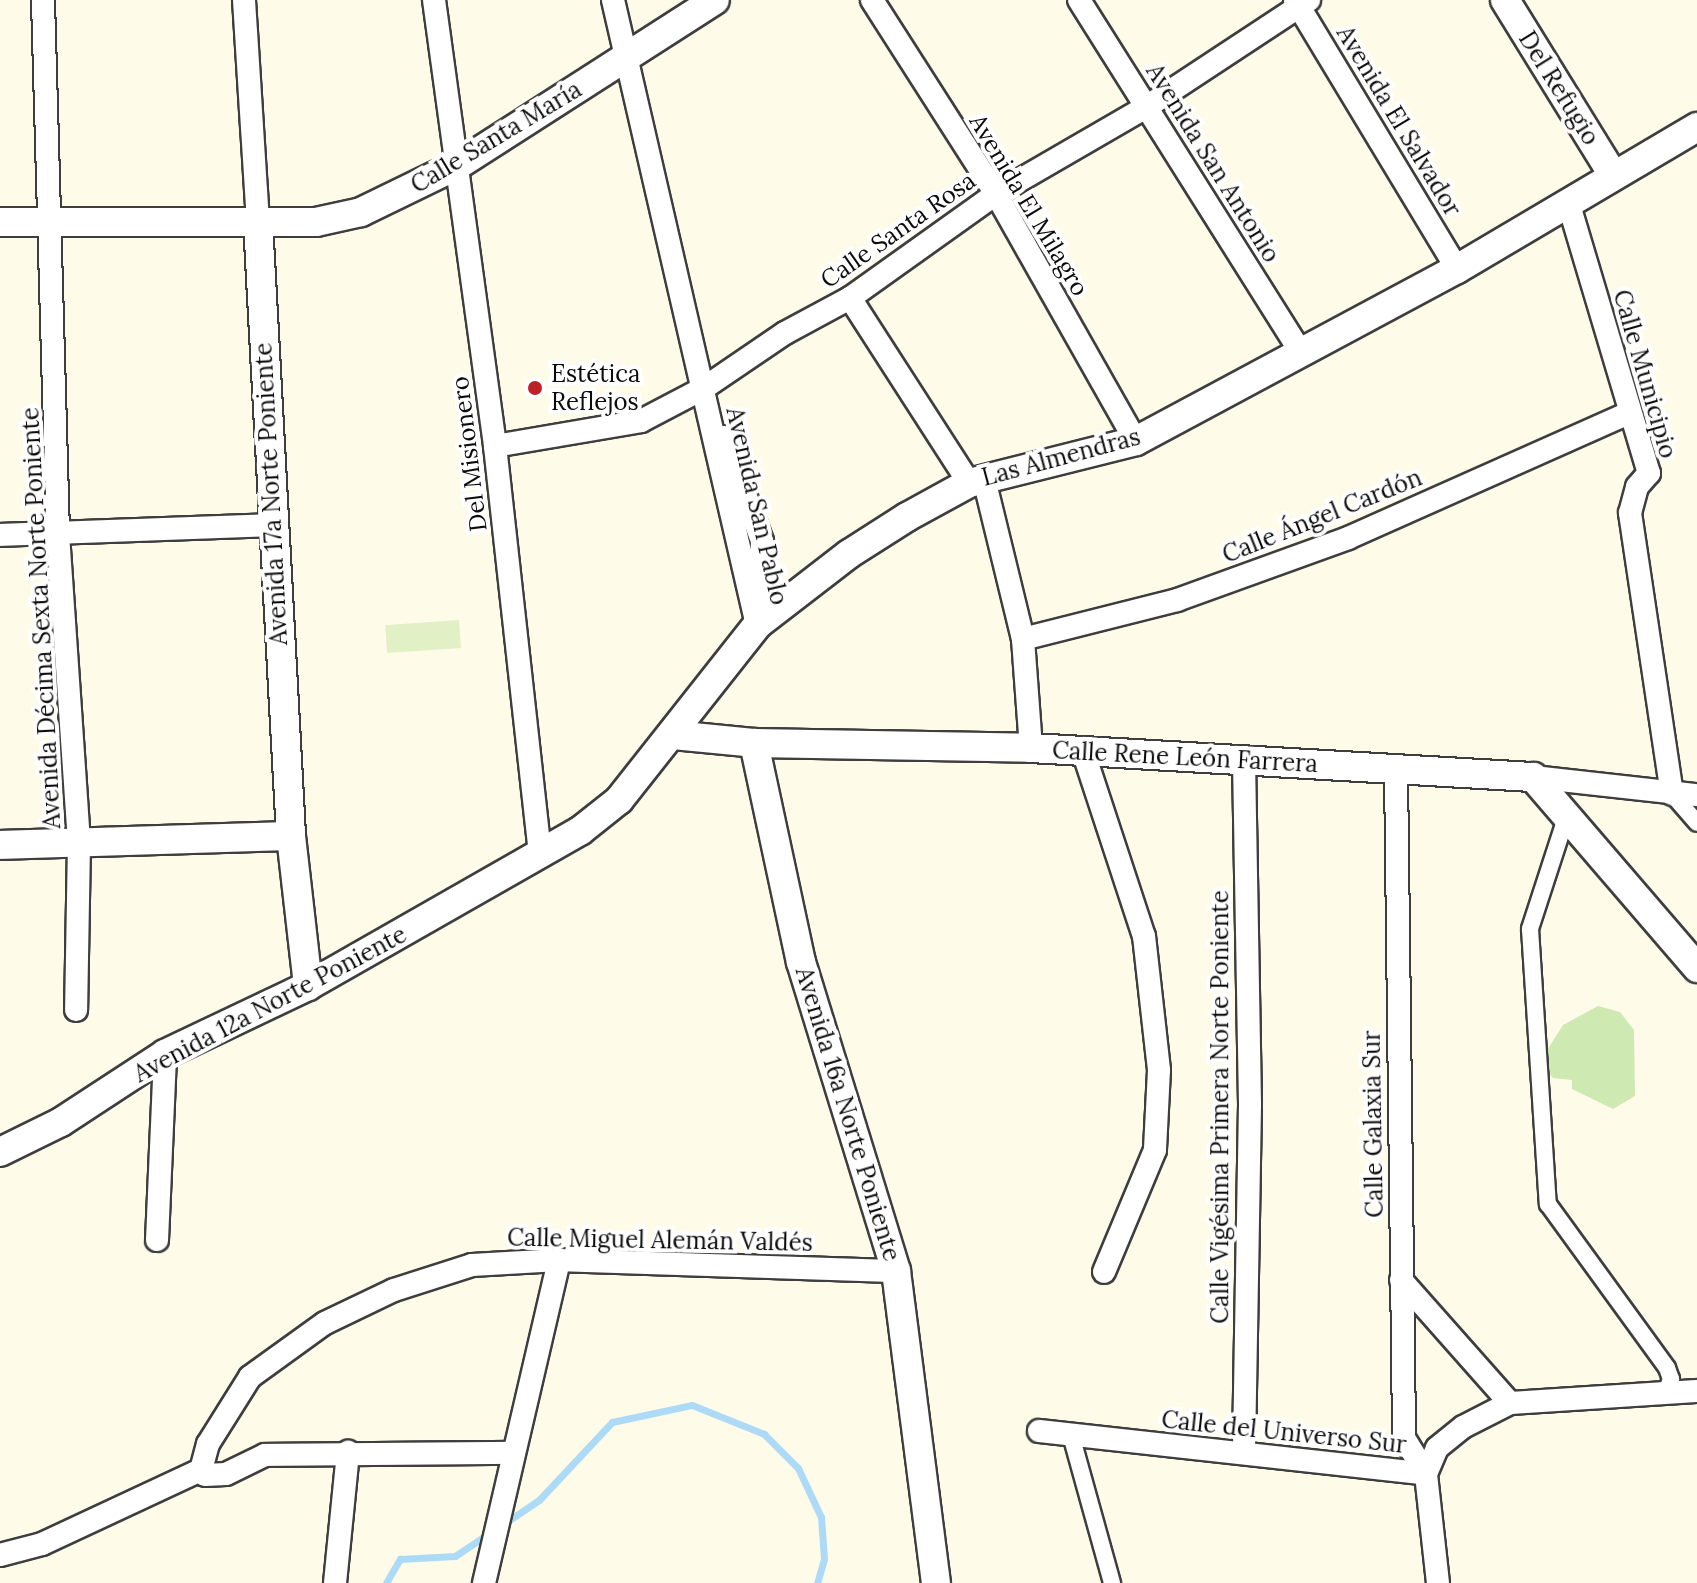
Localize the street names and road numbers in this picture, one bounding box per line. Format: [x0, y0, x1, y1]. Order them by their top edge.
street label: Avenida El Salvador [1331, 21, 1467, 221]
street label: Del Refugio [1513, 26, 1605, 150]
street label: Avenida San Antonio [1140, 58, 1286, 268]
street label: Calle Santa María [406, 75, 586, 199]
street label: Avenida El Milagro [963, 109, 1095, 301]
street label: Calle Santa Rosa [815, 166, 981, 294]
street label: Calle Municipio [1607, 286, 1683, 462]
street label: Avenida 17a Norte Poniente [249, 342, 293, 646]
street label: Del Misionero [445, 375, 493, 533]
street label: Avenida San Pablo [720, 404, 794, 608]
street label: Avenida Décima Sexta Norte Poniente [16, 406, 66, 830]
street label: Las Almendras [979, 422, 1143, 492]
street label: Calle Ángel Cardón [1218, 463, 1426, 569]
street label: Calle Rene León Farrera [1052, 736, 1318, 778]
street label: Calle Vigésima Primera Norte Poniente [1206, 890, 1234, 1324]
street label: Avenida 12a Norte Poniente [129, 920, 411, 1088]
street label: Avenida 16a Norte Poniente [790, 964, 906, 1264]
street label: Calle Galaxia Sur [1357, 1030, 1389, 1218]
street label: Calle Miguel Alemán Valdés [507, 1223, 813, 1257]
street label: Calle del Universo Sur [1160, 1405, 1408, 1459]

